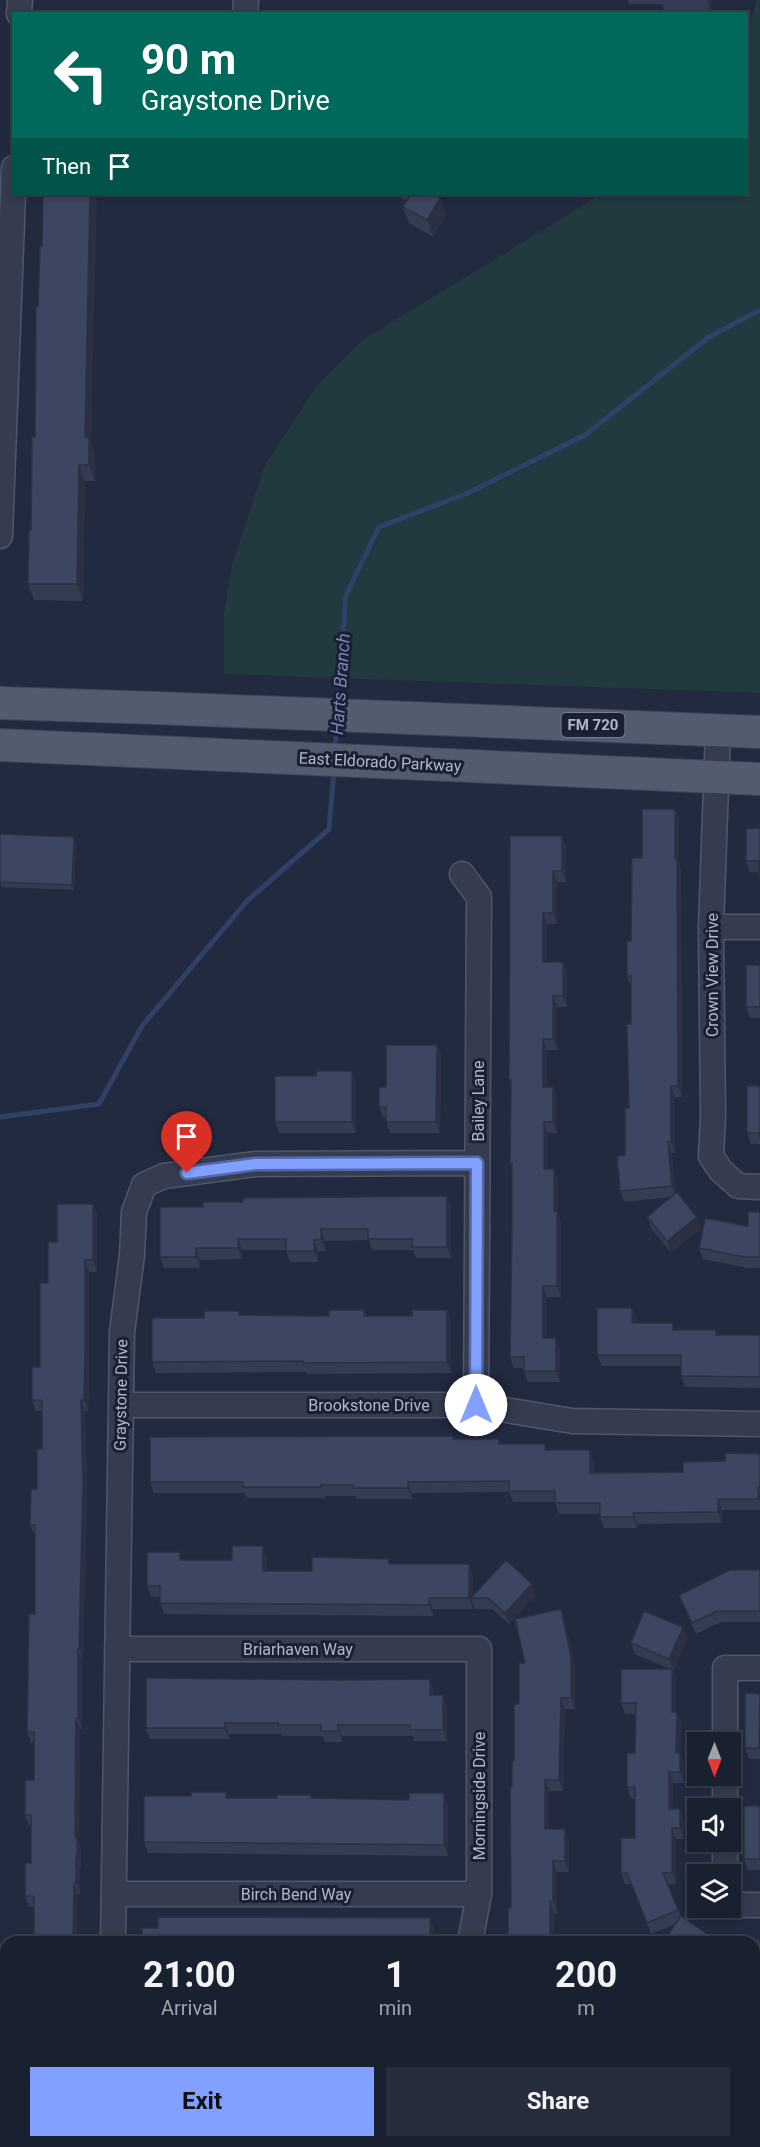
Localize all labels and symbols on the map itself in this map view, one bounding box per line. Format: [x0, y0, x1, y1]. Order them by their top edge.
water label: Harts Branch [326, 632, 354, 736]
road number: FM 720 [562, 713, 624, 737]
street label: East Eldorado Parkway [298, 748, 462, 776]
street label: Crown View Drive [703, 913, 722, 1037]
street label: Bailey Lane [469, 1060, 488, 1142]
pin [161, 1111, 212, 1173]
street label: Graystone Drive [111, 1339, 131, 1451]
position arrow [444, 1373, 508, 1437]
street label: Brookstone Drive [308, 1396, 430, 1415]
street label: Briarhaven Way [243, 1640, 353, 1659]
street label: Morningside Drive [470, 1732, 489, 1860]
north arrow [687, 1732, 741, 1786]
street label: Birch Bend Way [241, 1885, 352, 1904]

